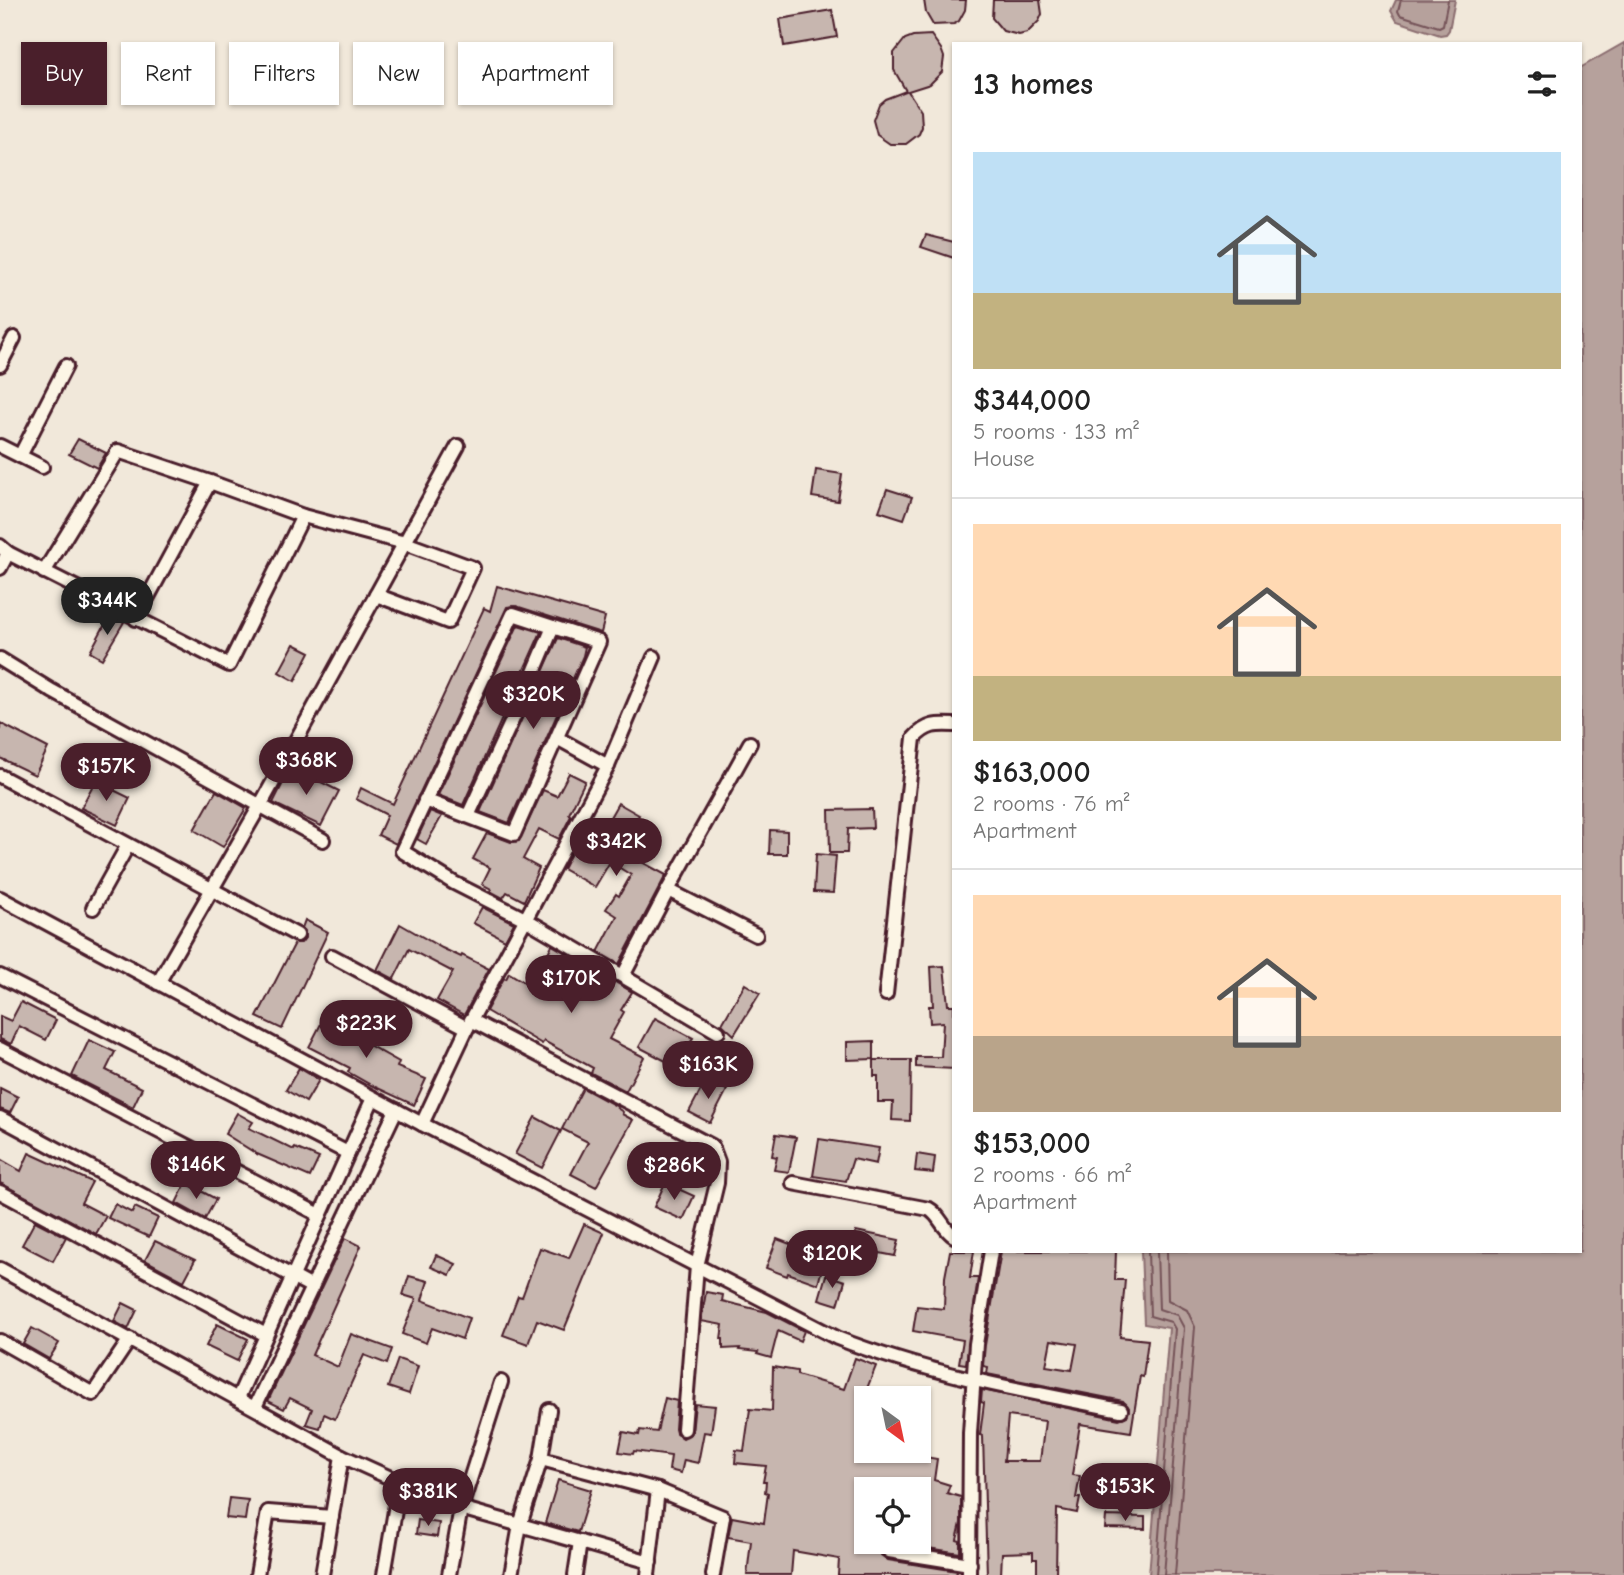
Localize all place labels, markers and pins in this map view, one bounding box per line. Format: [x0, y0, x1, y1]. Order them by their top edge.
pin: $344K [58, 578, 156, 637]
pin: $320K [484, 672, 582, 731]
pin: $368K [257, 738, 355, 797]
pin: $157K [57, 744, 155, 803]
pin: $342K [567, 818, 665, 878]
pin: $170K [522, 956, 620, 1015]
pin: $223K [317, 1000, 415, 1060]
pin: $163K [659, 1042, 757, 1101]
pin: $146K [147, 1142, 245, 1201]
pin: $286K [625, 1142, 723, 1202]
pin: $120K [783, 1230, 881, 1290]
pin: $153K [1076, 1464, 1174, 1523]
pin: $381K [379, 1468, 477, 1528]

